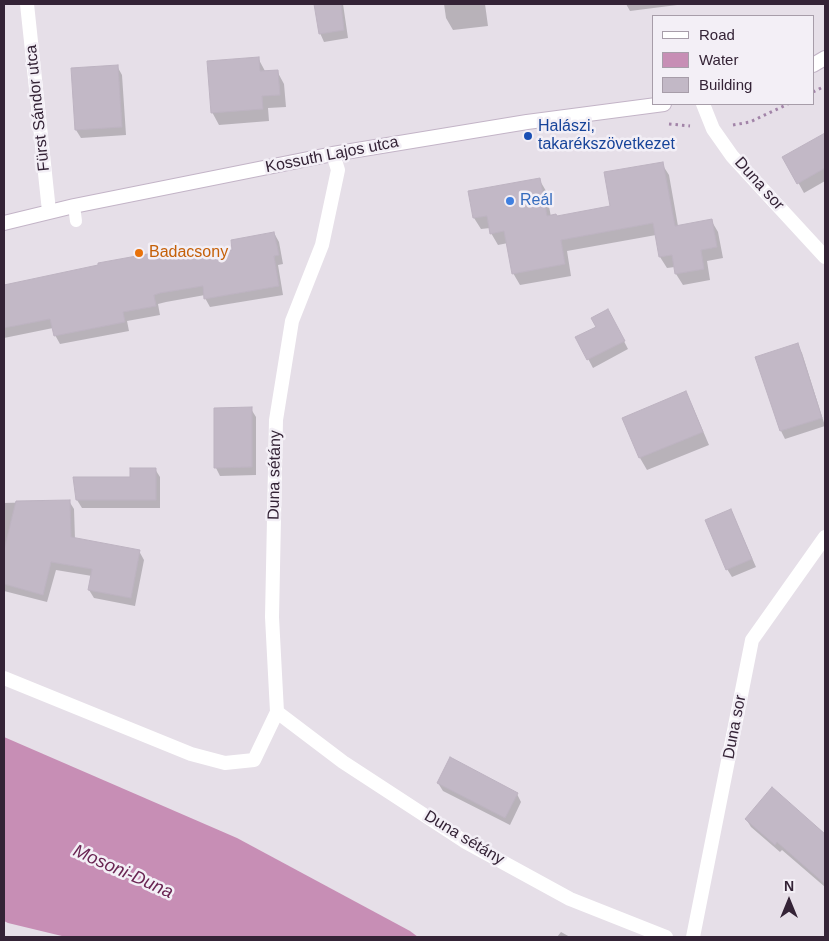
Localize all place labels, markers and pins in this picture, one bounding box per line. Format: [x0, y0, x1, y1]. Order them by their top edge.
place label: Halászi, takarékszövetkezet [538, 117, 675, 155]
marker: Halászi, takarékszövetkezet [522, 130, 534, 142]
place label: Reál [520, 191, 553, 211]
marker: Reál [504, 195, 516, 207]
place label: Badacsony [149, 243, 228, 263]
marker: Badacsony [133, 247, 145, 259]

